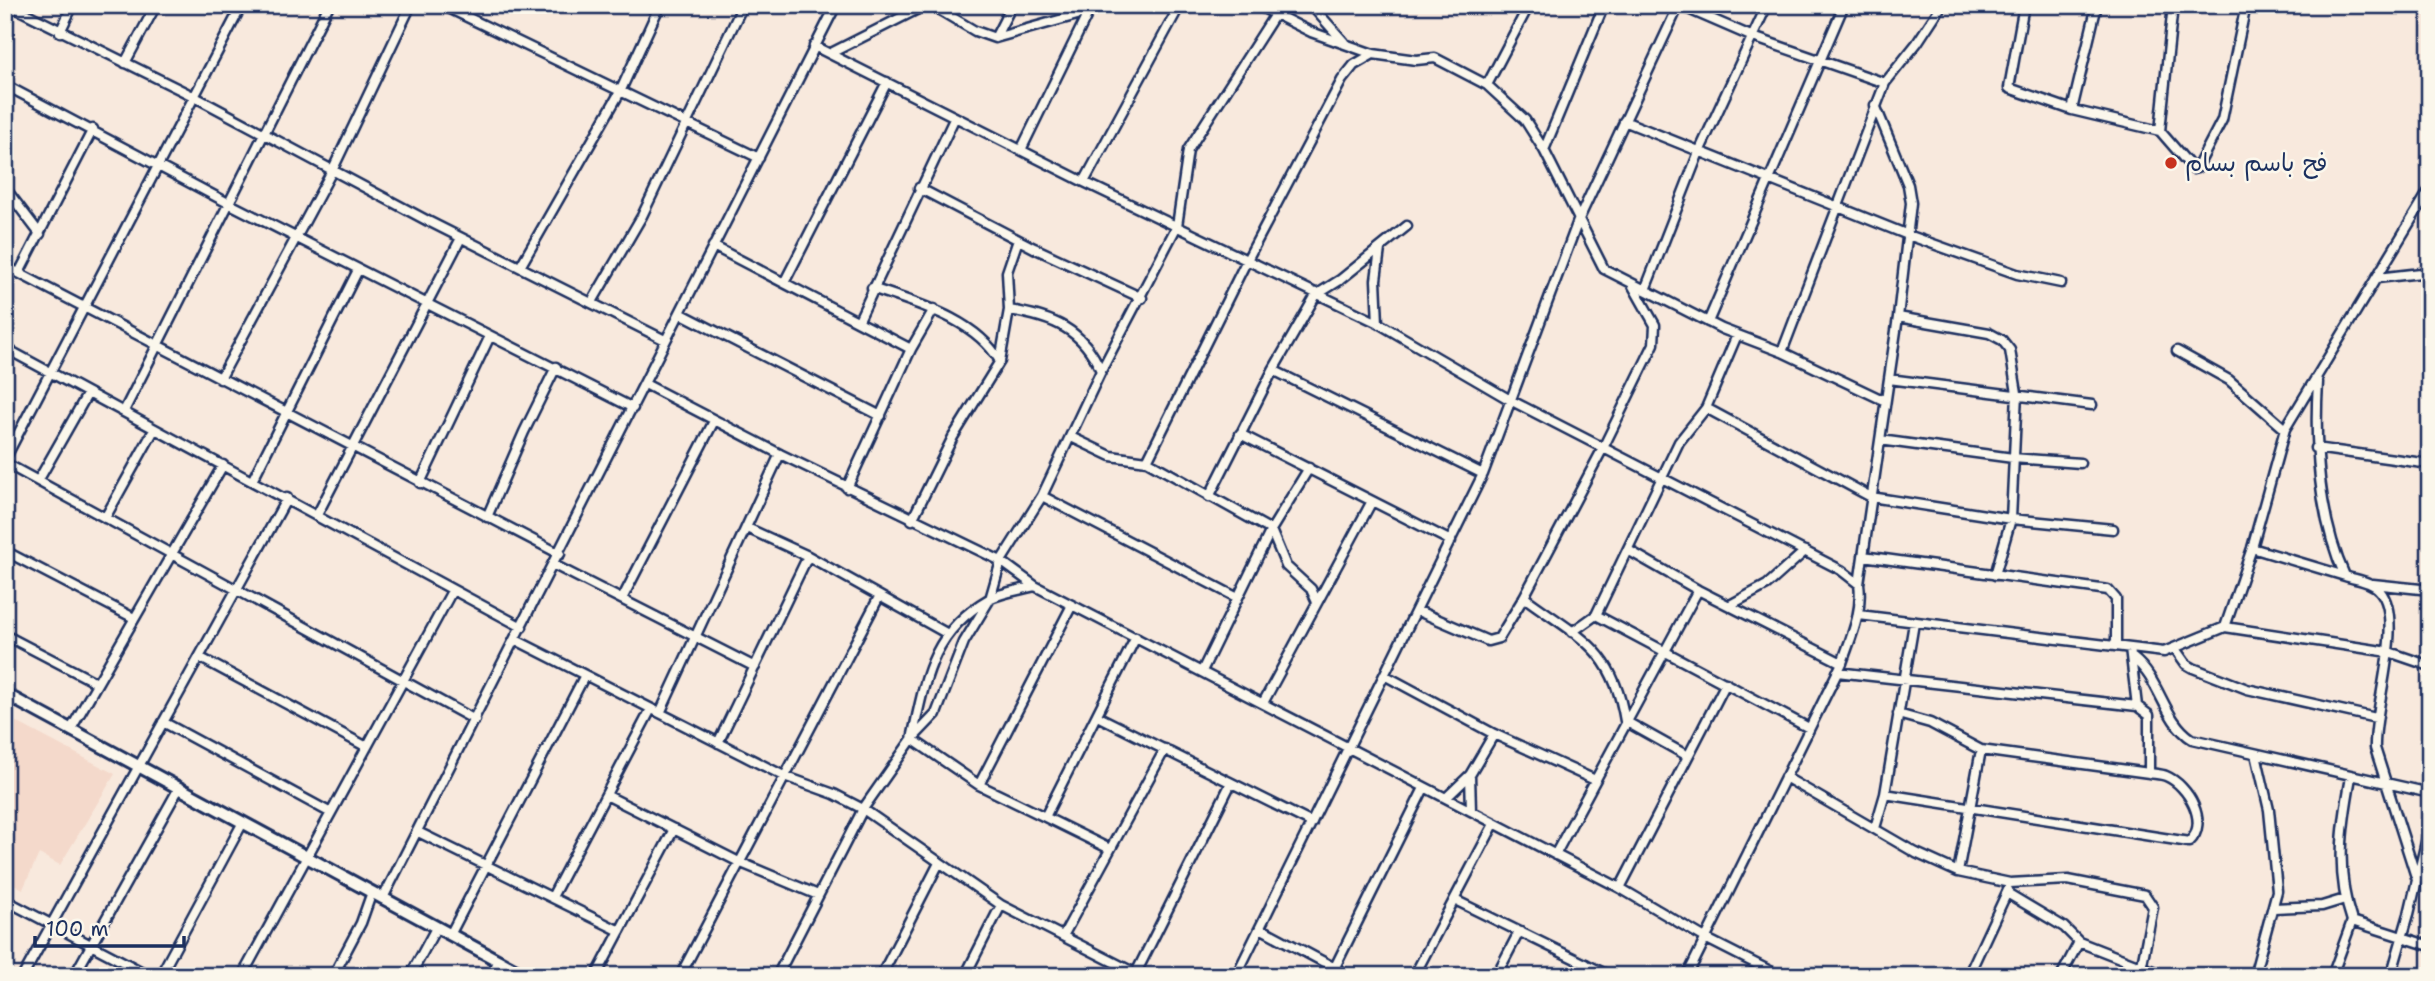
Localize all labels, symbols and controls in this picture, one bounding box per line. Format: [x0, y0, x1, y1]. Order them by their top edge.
place label: فح باسم بسام [2185, 147, 2328, 181]
marker: فح باسم بسام [2163, 155, 2179, 171]
scale bar [35, 904, 184, 948]
text: 100 m [46, 915, 109, 943]

